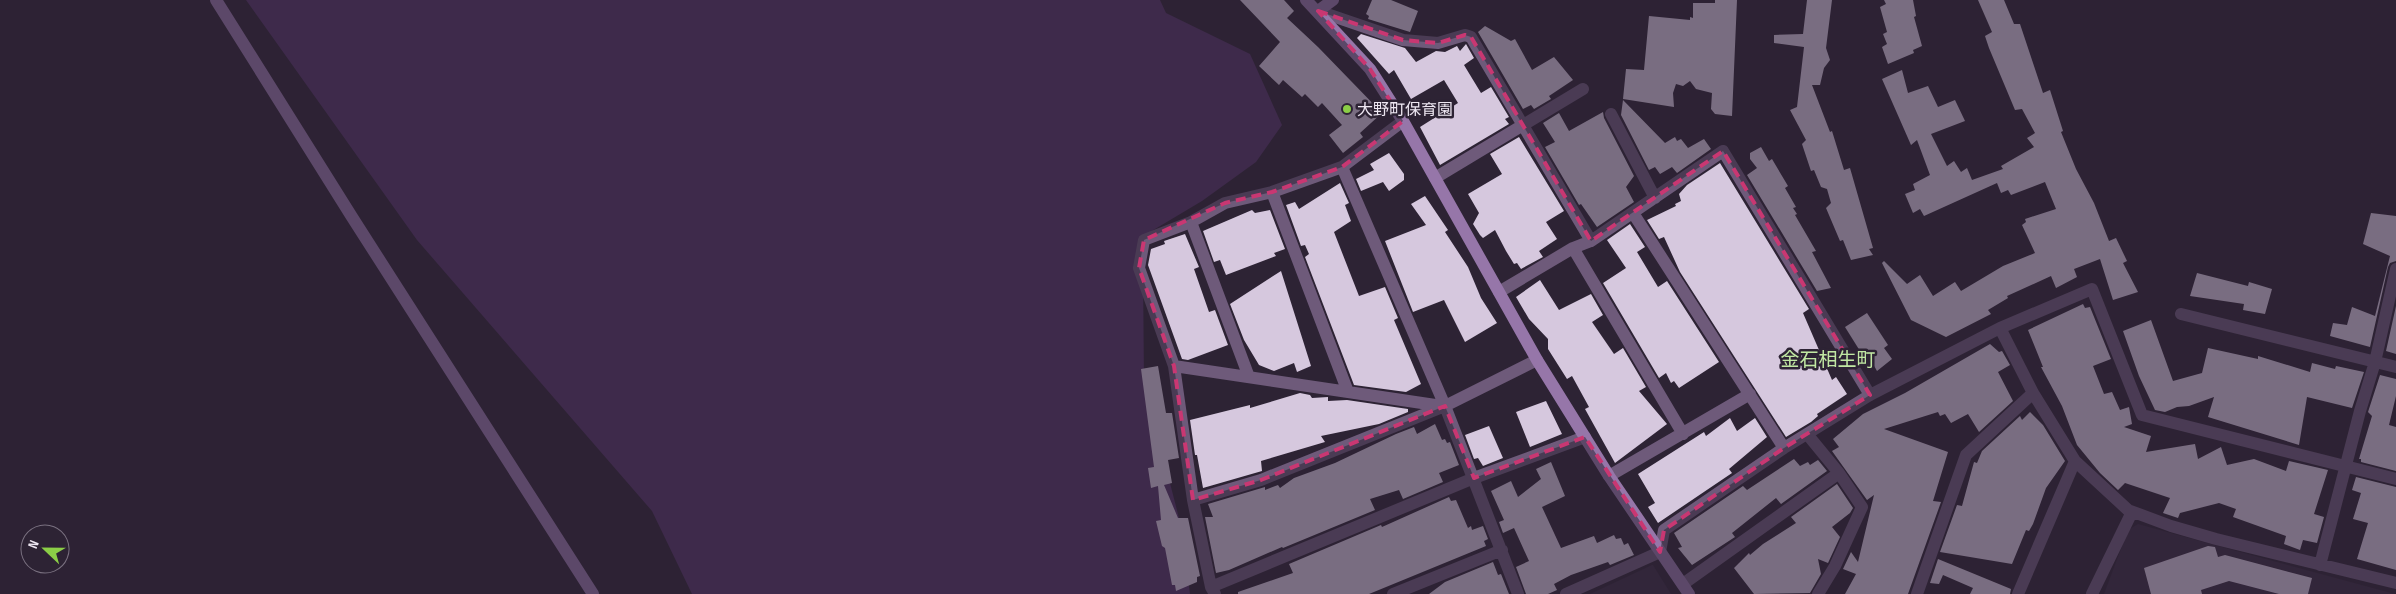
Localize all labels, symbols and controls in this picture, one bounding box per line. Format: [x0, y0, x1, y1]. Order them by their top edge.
place label: 大野町保育園 [1357, 101, 1453, 120]
marker: 大野町保育園 [1341, 103, 1353, 115]
district label: 金石相生町 [1780, 349, 1876, 372]
north arrow [20, 524, 70, 574]
text: N [24, 538, 43, 551]

